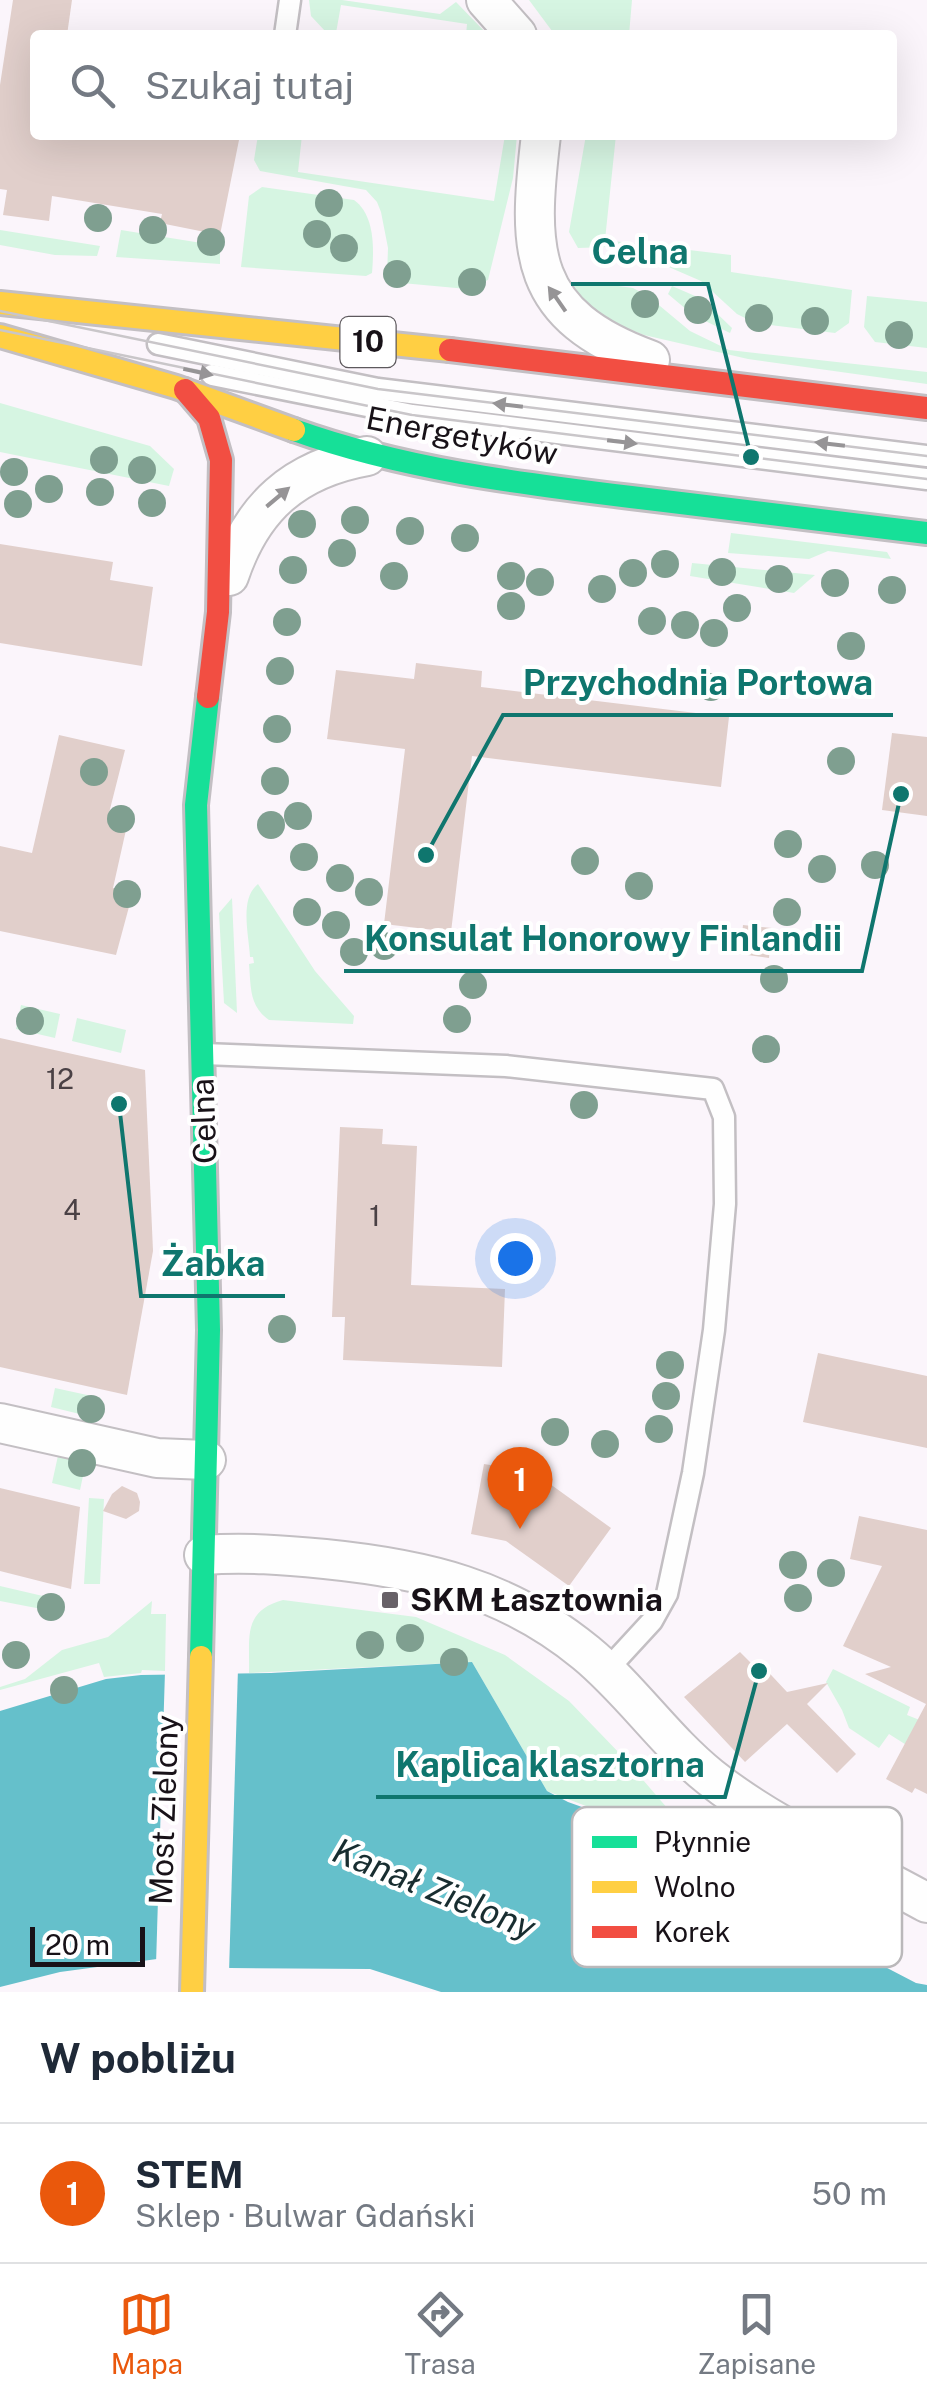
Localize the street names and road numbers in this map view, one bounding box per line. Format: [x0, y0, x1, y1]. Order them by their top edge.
road number: 10 [340, 317, 396, 367]
street label: Energetyków [363, 399, 561, 472]
street label: Celna [184, 1078, 223, 1165]
street label: Most Zielony [142, 1714, 185, 1906]

